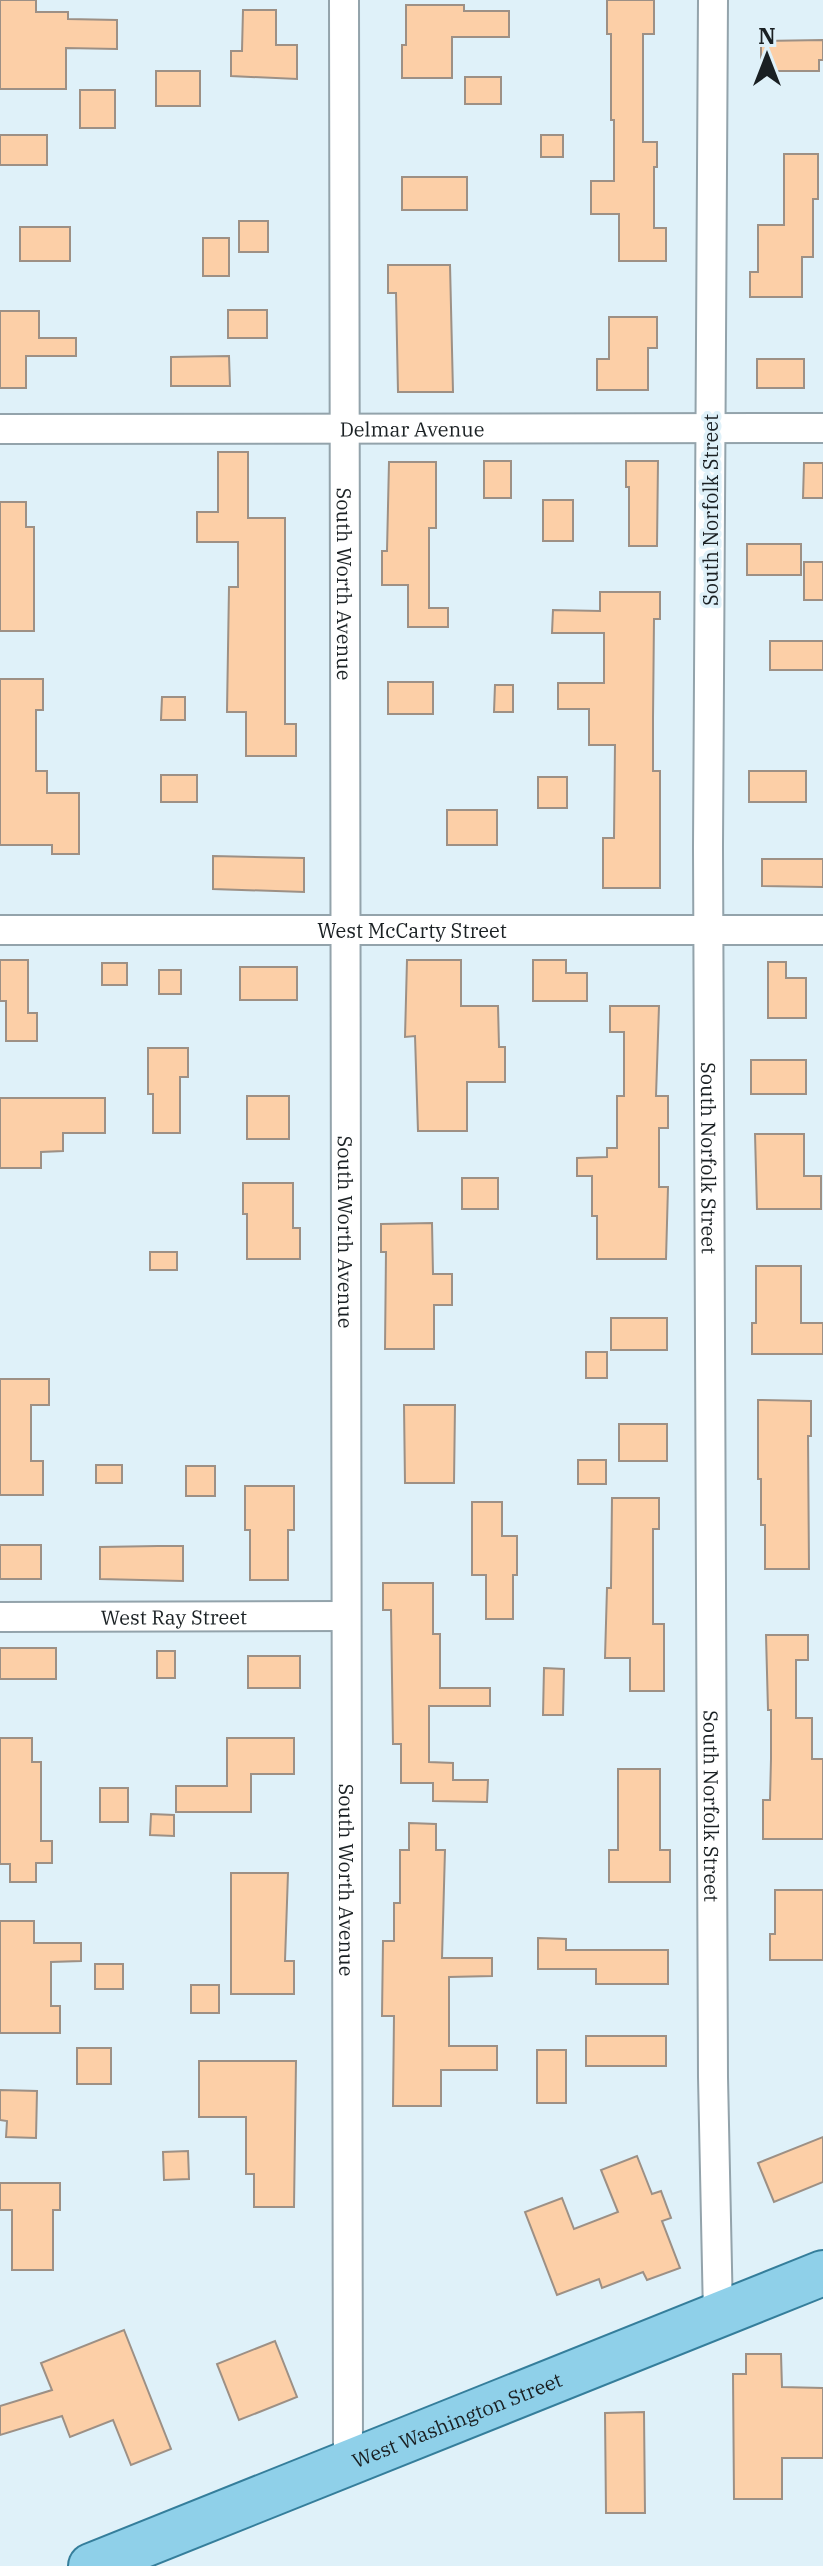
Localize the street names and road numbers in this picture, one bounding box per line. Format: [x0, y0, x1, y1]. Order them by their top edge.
street label: South Norfolk Street [697, 414, 724, 606]
street label: Delmar Avenue [340, 415, 484, 442]
street label: South Worth Avenue [331, 487, 359, 681]
street label: West McCarty Street [317, 917, 507, 944]
street label: South Norfolk Street [695, 1062, 723, 1254]
street label: South Worth Avenue [332, 1135, 360, 1329]
street label: West Ray Street [101, 1603, 247, 1630]
street label: South Norfolk Street [698, 1710, 726, 1902]
street label: South Worth Avenue [333, 1783, 361, 1977]
street label: West Washington Street [348, 2365, 566, 2474]

